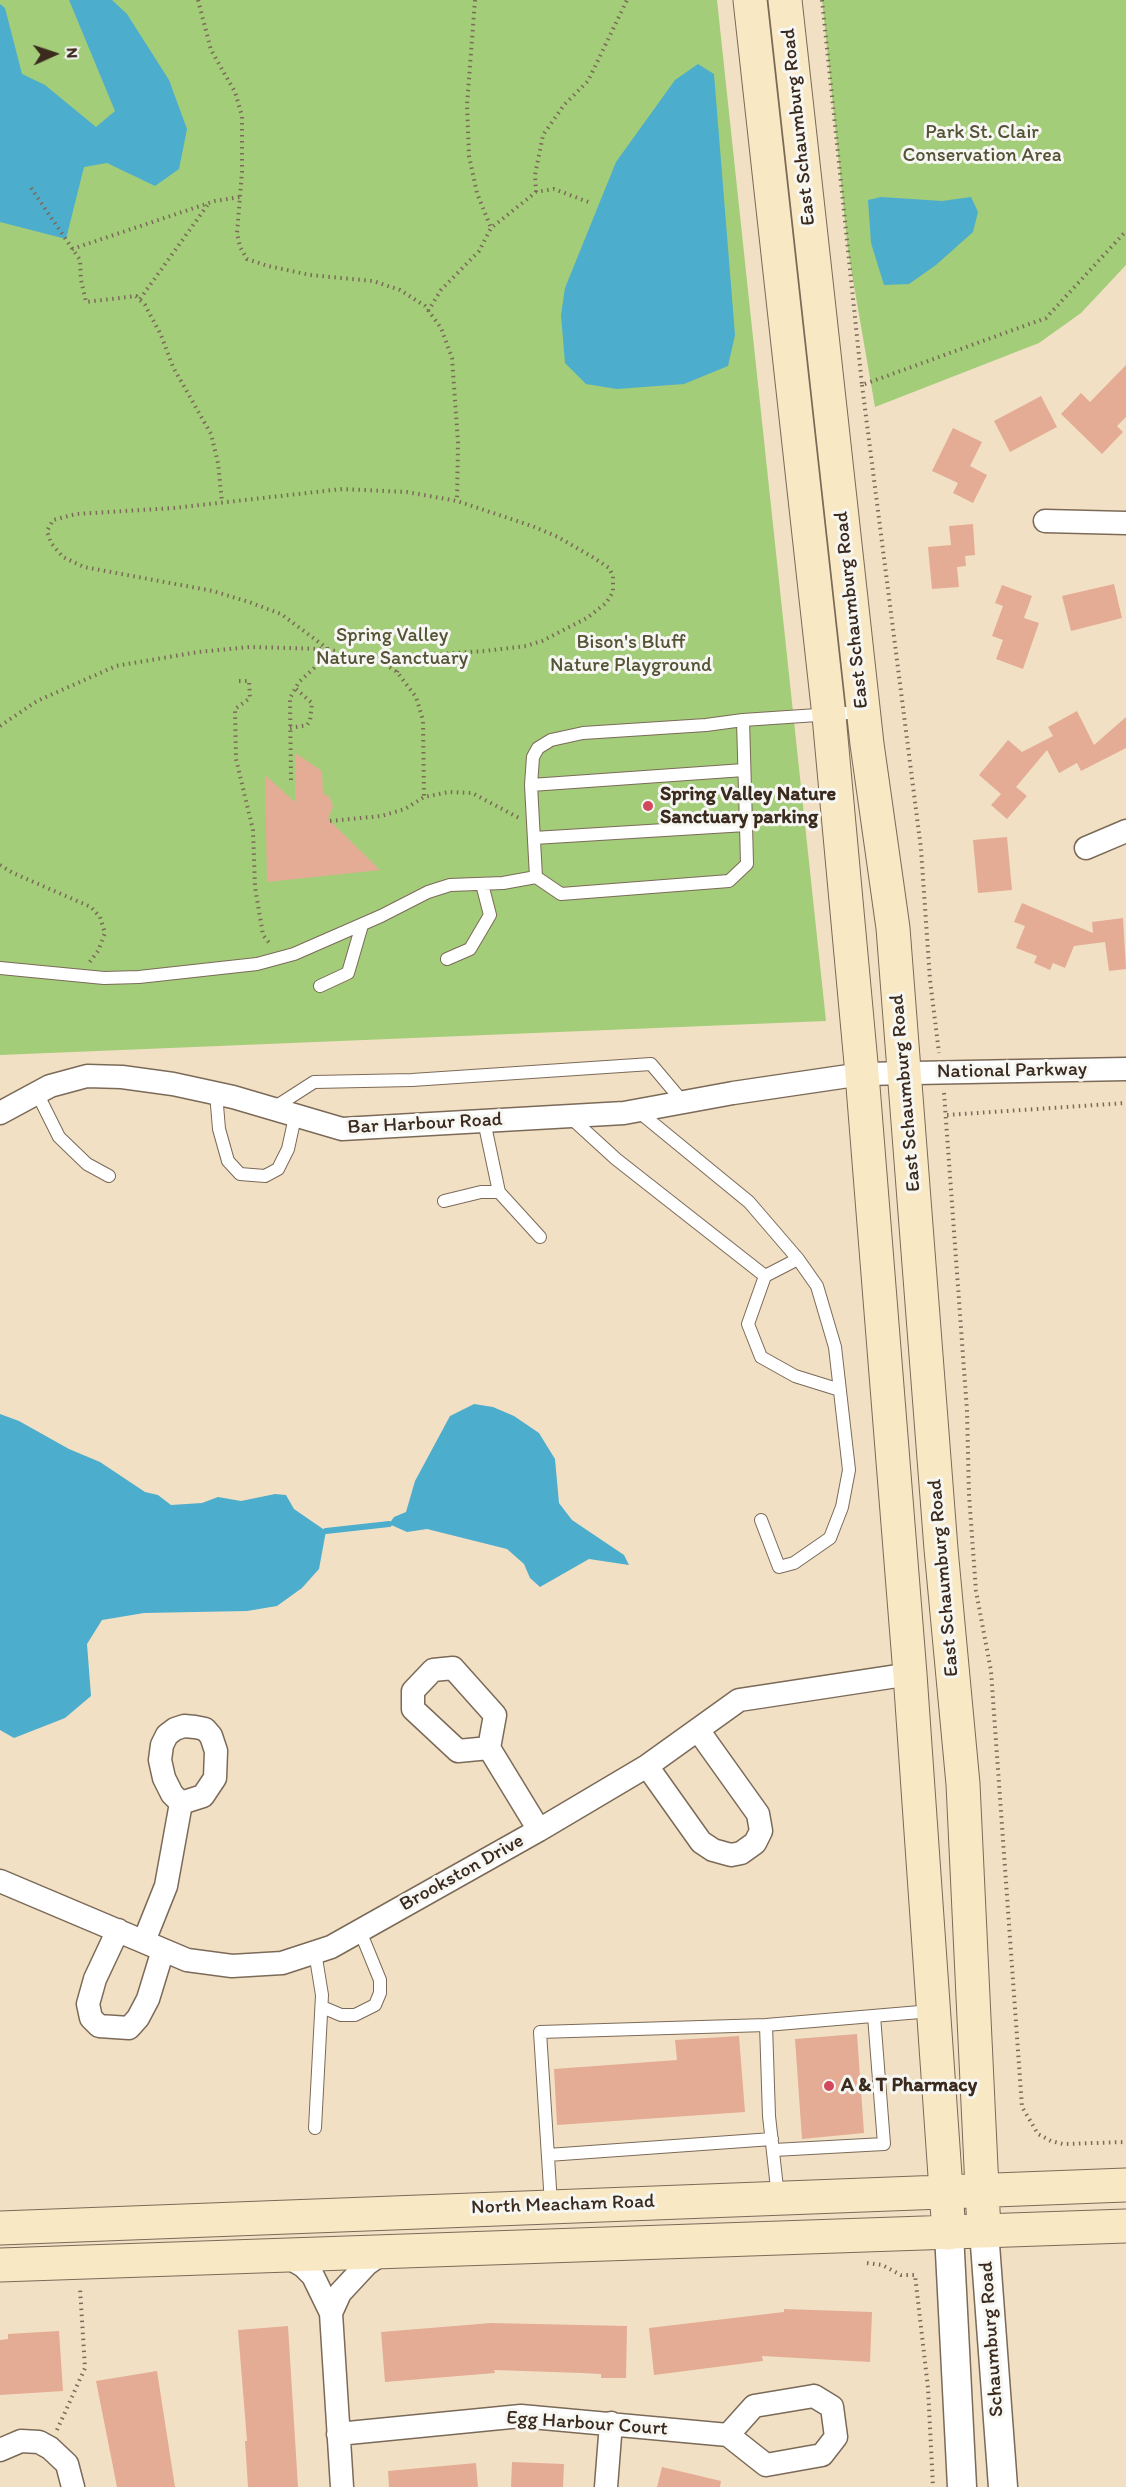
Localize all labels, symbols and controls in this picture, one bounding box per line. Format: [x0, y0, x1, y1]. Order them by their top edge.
north arrow [24, 24, 84, 84]
street label: East Schaumburg Road [777, 27, 821, 227]
text: N [63, 47, 82, 59]
park label: Park St. Clair Conservation Area [902, 121, 1062, 168]
street label: East Schaumburg Road [830, 510, 874, 710]
park label: Spring Valley Nature Sanctuary [316, 624, 468, 671]
park label: Bison's Bluff Nature Playground [550, 631, 712, 678]
place label: Spring Valley Nature Sanctuary parking [660, 783, 836, 830]
marker: Spring Valley Nature Sanctuary parking [641, 799, 655, 813]
street label: East Schaumburg Road [885, 993, 927, 1193]
street label: National Parkway [937, 1058, 1087, 1084]
street label: Bar Harbour Road [347, 1108, 503, 1140]
street label: East Schaumburg Road [923, 1478, 965, 1678]
street label: Brookston Drive [396, 1829, 528, 1917]
place label: A & T Pharmacy [841, 2074, 977, 2098]
marker: A & T Pharmacy [822, 2079, 836, 2093]
street label: North Meacham Road [471, 2190, 655, 2220]
street label: Schaumburg Road [975, 2260, 1009, 2418]
street label: Egg Harbour Court [505, 2406, 669, 2442]

